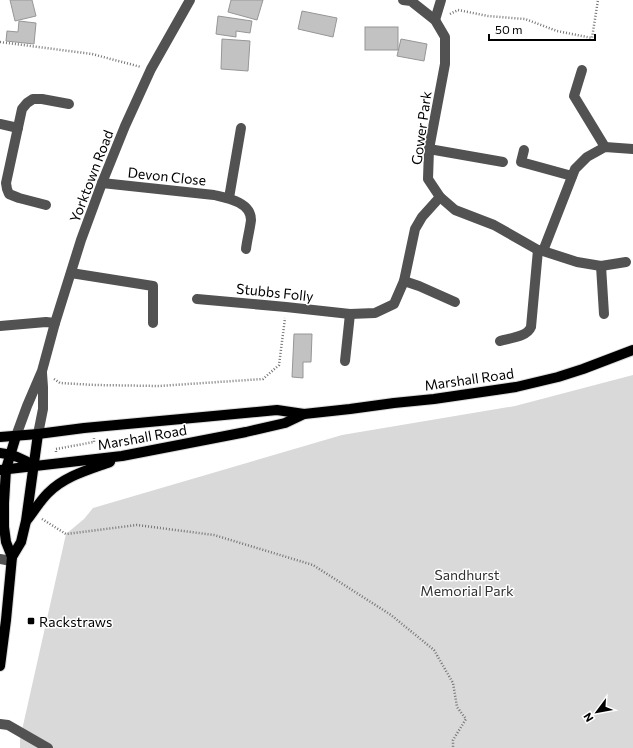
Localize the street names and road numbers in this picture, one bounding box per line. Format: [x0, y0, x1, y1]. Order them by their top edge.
street label: Gower Park [407, 90, 435, 166]
street label: Yorktown Road [66, 127, 116, 225]
street label: Devon Close [127, 163, 207, 189]
street label: Stubbs Folly [236, 279, 314, 305]
street label: Marshall Road [423, 364, 515, 394]
street label: Marshall Road [96, 421, 188, 453]

